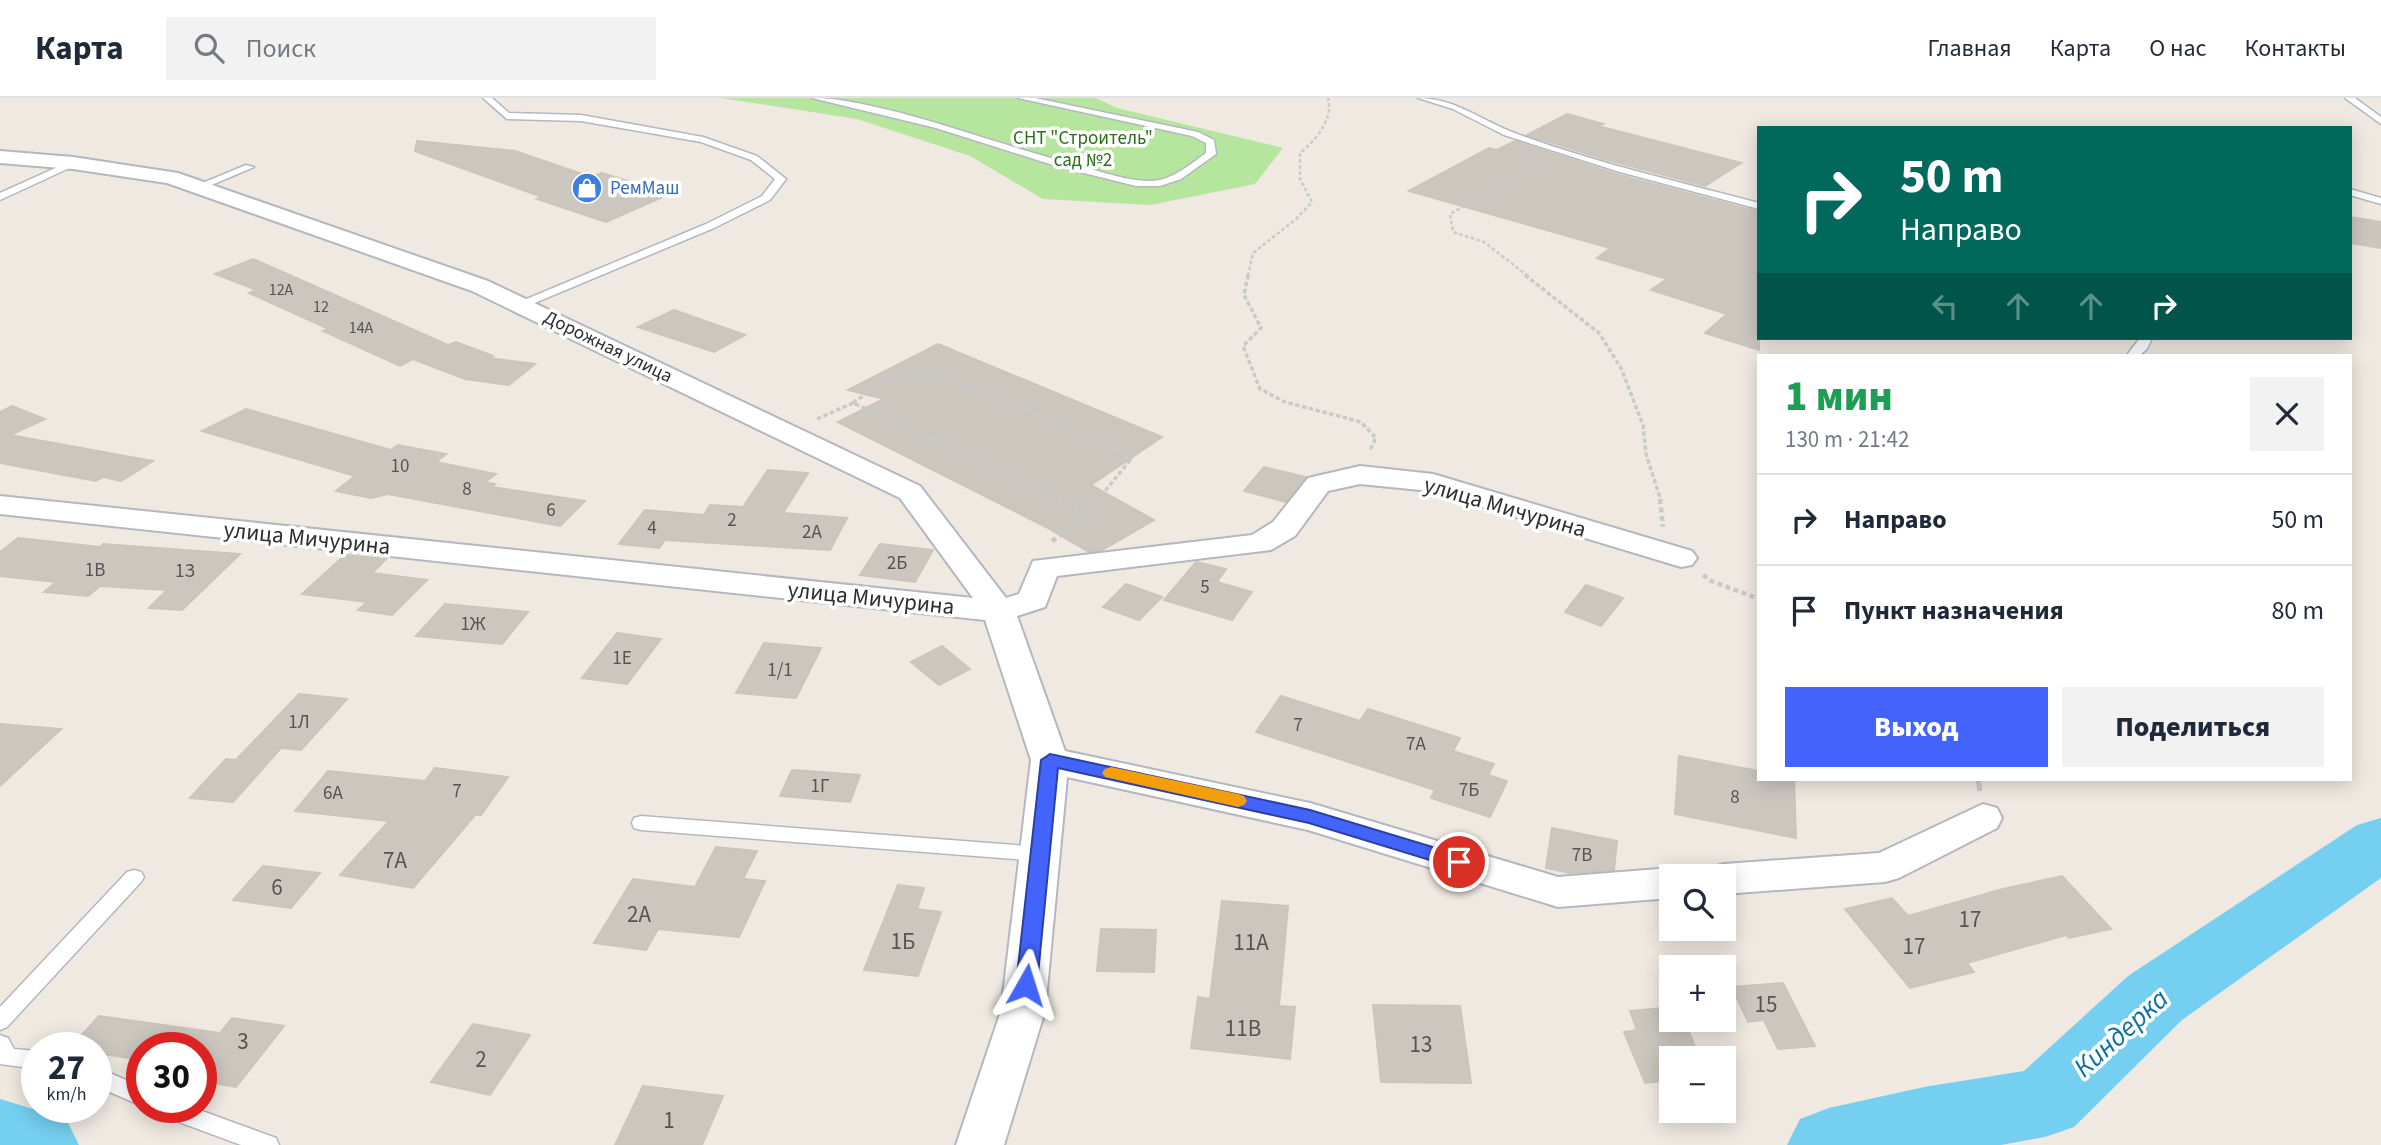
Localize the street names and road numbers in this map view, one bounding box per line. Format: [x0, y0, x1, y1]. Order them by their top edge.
street label: Дорожная улица [539, 304, 677, 390]
street label: улица Мичурина [1420, 468, 1590, 546]
street label: улица Мичурина [222, 513, 392, 563]
street label: улица Мичурина [786, 573, 956, 623]

